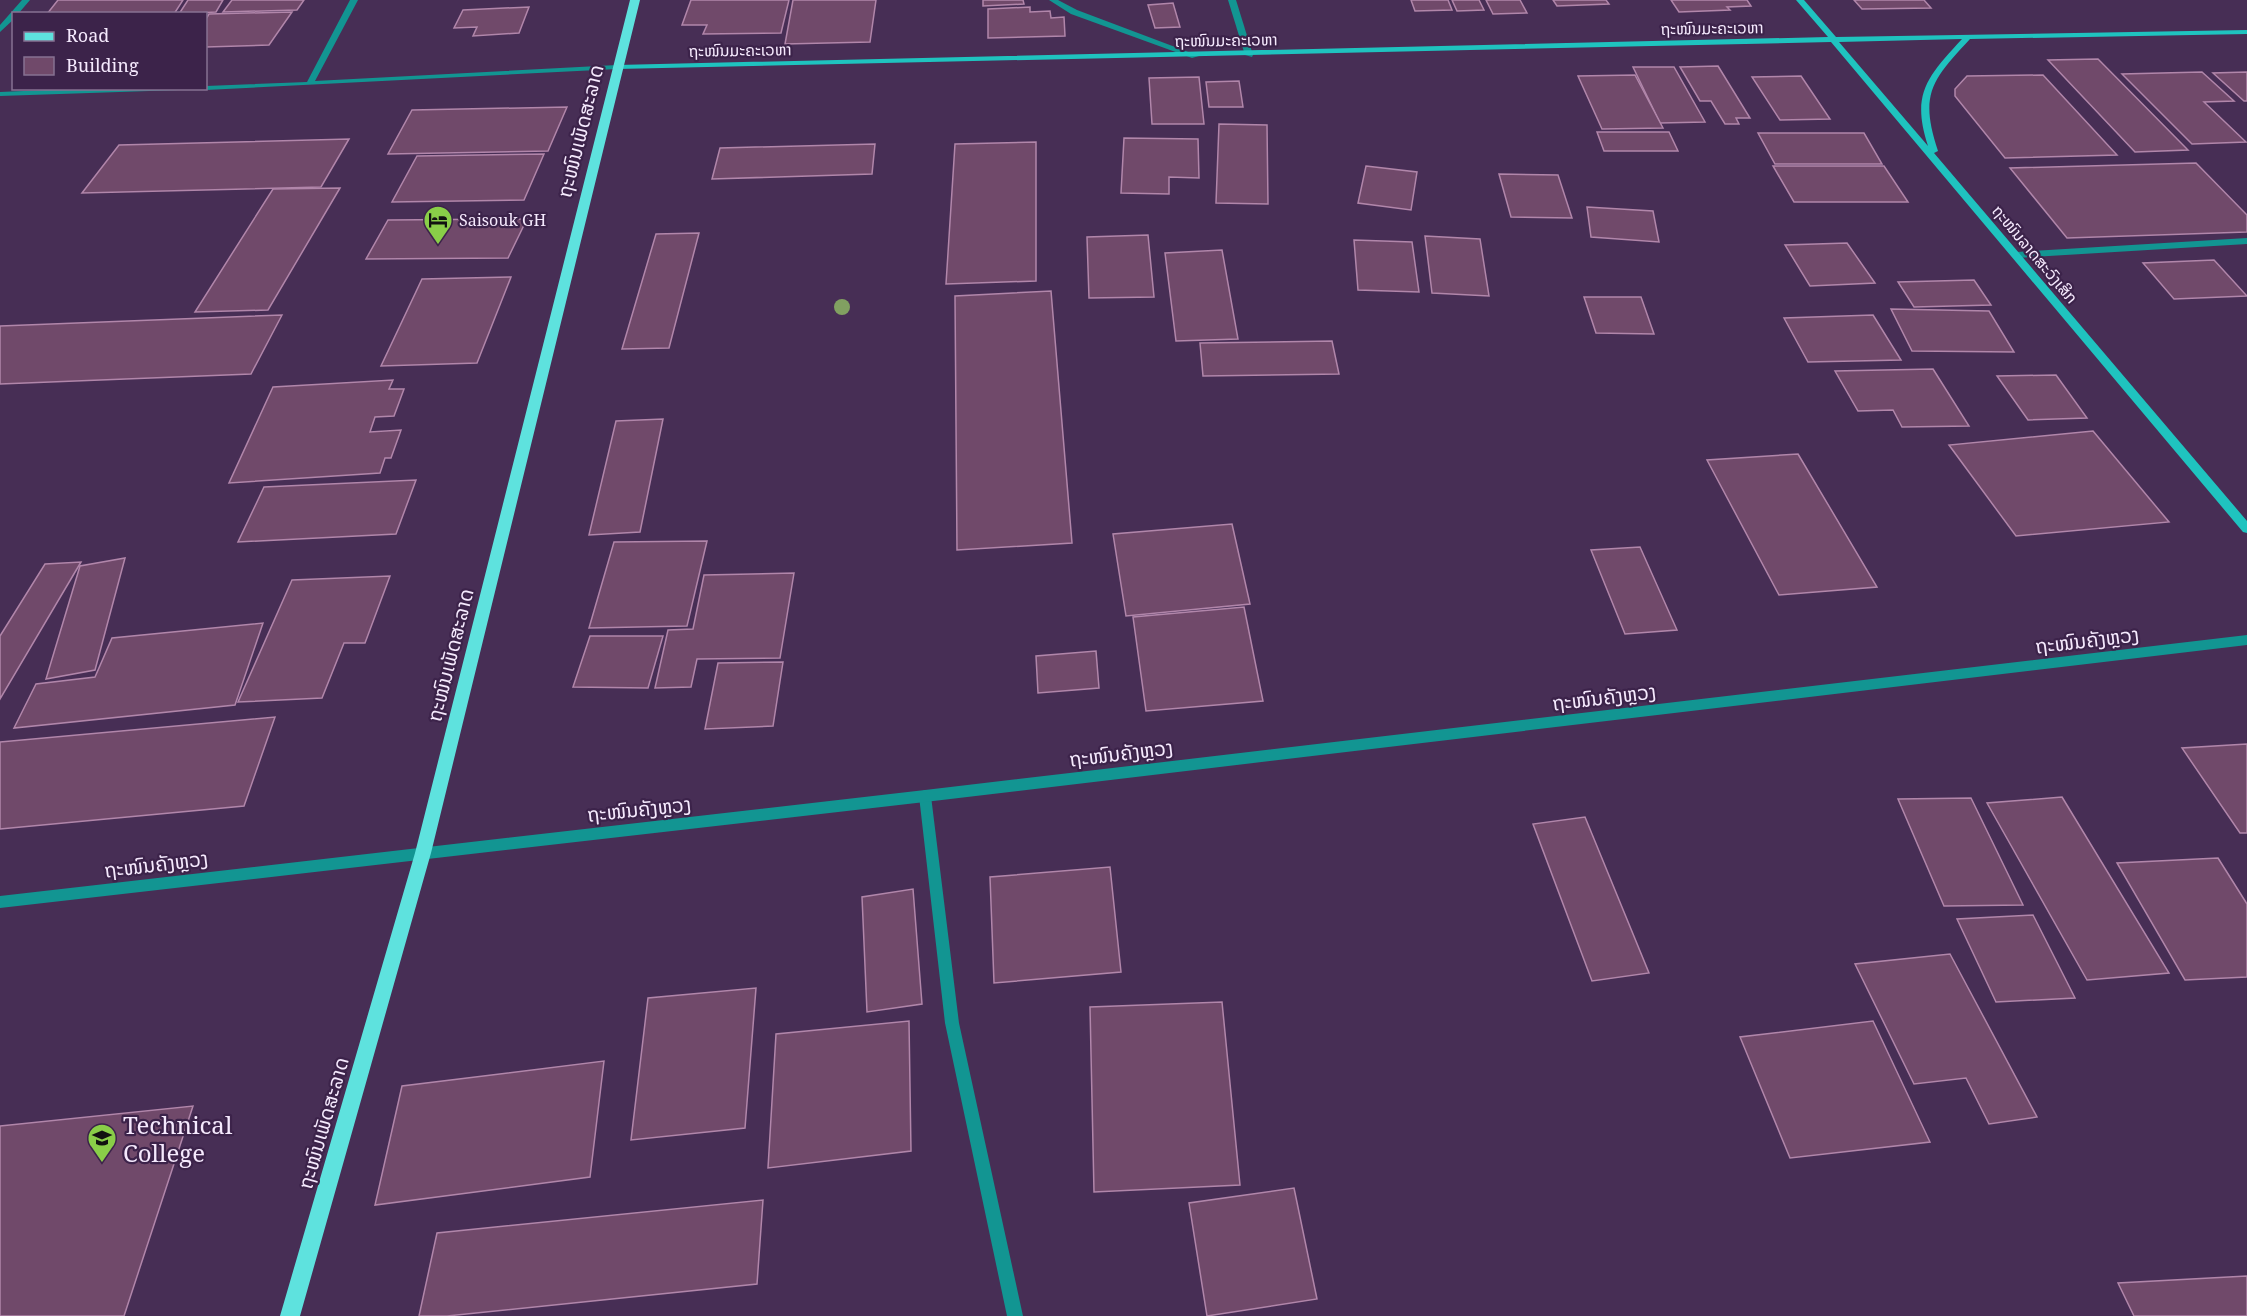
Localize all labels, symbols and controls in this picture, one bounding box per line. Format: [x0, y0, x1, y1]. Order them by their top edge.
legend [12, 12, 207, 90]
street label: ຖະໜົນມະຄະເວຫາ [1660, 16, 1764, 40]
text: Road [66, 23, 109, 47]
street label: ຖະໜົນມະຄະເວຫາ [1174, 28, 1278, 52]
street label: ຖະໜົນມະຄະເວຫາ [688, 38, 792, 62]
text: Building [66, 53, 139, 77]
street label: ຖະໜົນເພັດສະລາດ [550, 62, 610, 200]
street label: ຖະໜົນລາດສະວົງເສິກ [1987, 200, 2083, 308]
hotel icon: Saisouk GH [422, 204, 454, 246]
place label: Saisouk GH [459, 209, 546, 231]
street label: ຖະໜົນເພັດສະລາດ [420, 586, 480, 724]
street label: ຖະໜົນຄັງຫຼວງ [2033, 620, 2141, 660]
street label: ຖະໜົນຄັງຫຼວງ [1550, 677, 1658, 717]
street label: ຖະໜົນຄັງຫຼວງ [1067, 733, 1175, 773]
street label: ຖະໜົນຄັງຫຼວງ [586, 790, 692, 828]
street label: ຖະໜົນຄັງຫຼວງ [102, 844, 210, 884]
street label: ຖະໜົນເພັດສະລາດ [291, 1054, 355, 1192]
place label: Technical College [123, 1108, 233, 1169]
school or university icon: Technical College [86, 1122, 118, 1164]

